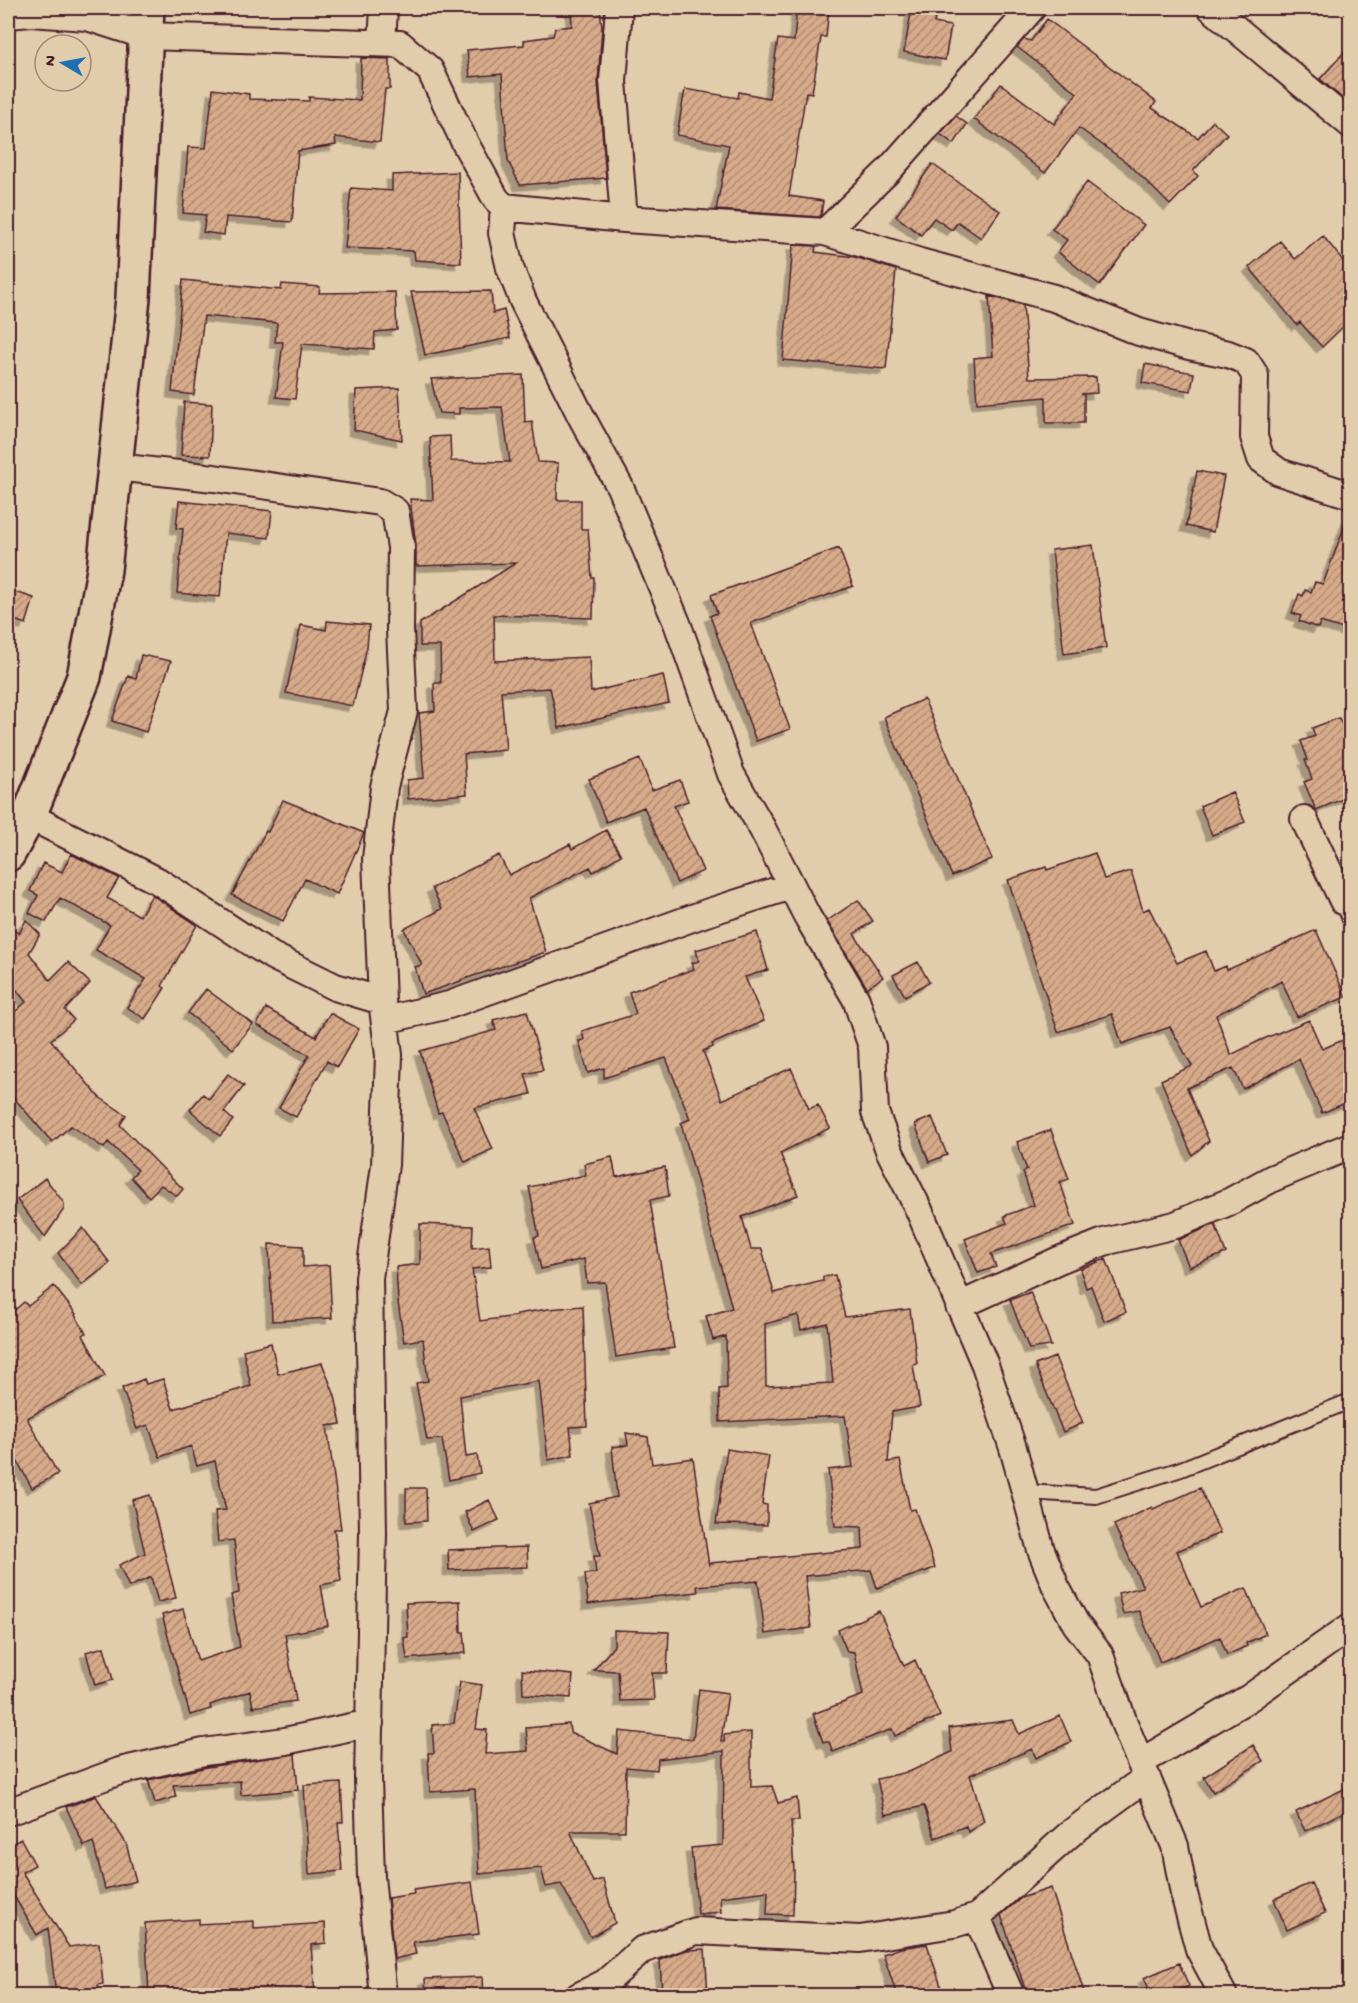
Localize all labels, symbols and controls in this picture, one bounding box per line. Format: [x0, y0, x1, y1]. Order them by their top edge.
north arrow [33, 33, 93, 93]
text: N [41, 54, 62, 68]

